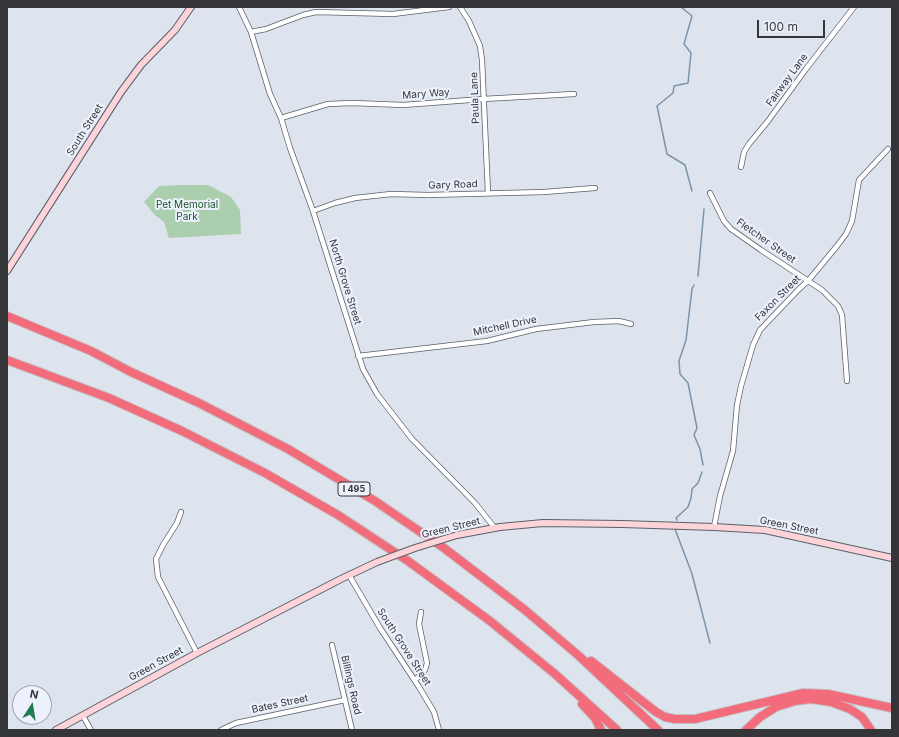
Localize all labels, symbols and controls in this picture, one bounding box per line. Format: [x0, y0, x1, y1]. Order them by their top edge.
scale bar [759, 12, 827, 38]
text: 100 m [764, 19, 798, 34]
street label: Fairway Lane [764, 51, 810, 109]
street label: Paula Lane [468, 72, 482, 124]
street label: Mary Way [402, 86, 450, 102]
street label: South Street [64, 102, 106, 158]
street label: Gary Road [428, 178, 478, 192]
park label: Pet Memorial Park [156, 199, 218, 222]
street label: Fletcher Street [734, 216, 798, 266]
street label: North Grove Street [326, 238, 364, 326]
street label: Faxon Street [753, 273, 803, 323]
street label: Mitchell Drive [472, 313, 538, 339]
road number: I 495 [338, 482, 370, 496]
street label: Green Street [759, 514, 819, 538]
street label: Green Street [421, 515, 481, 541]
street label: South Grove Street [375, 606, 433, 688]
street label: Green Street [127, 644, 185, 684]
street label: Billings Road [338, 654, 364, 716]
north arrow [12, 685, 52, 725]
text: N [29, 687, 40, 702]
street label: Bates Street [251, 692, 309, 716]

